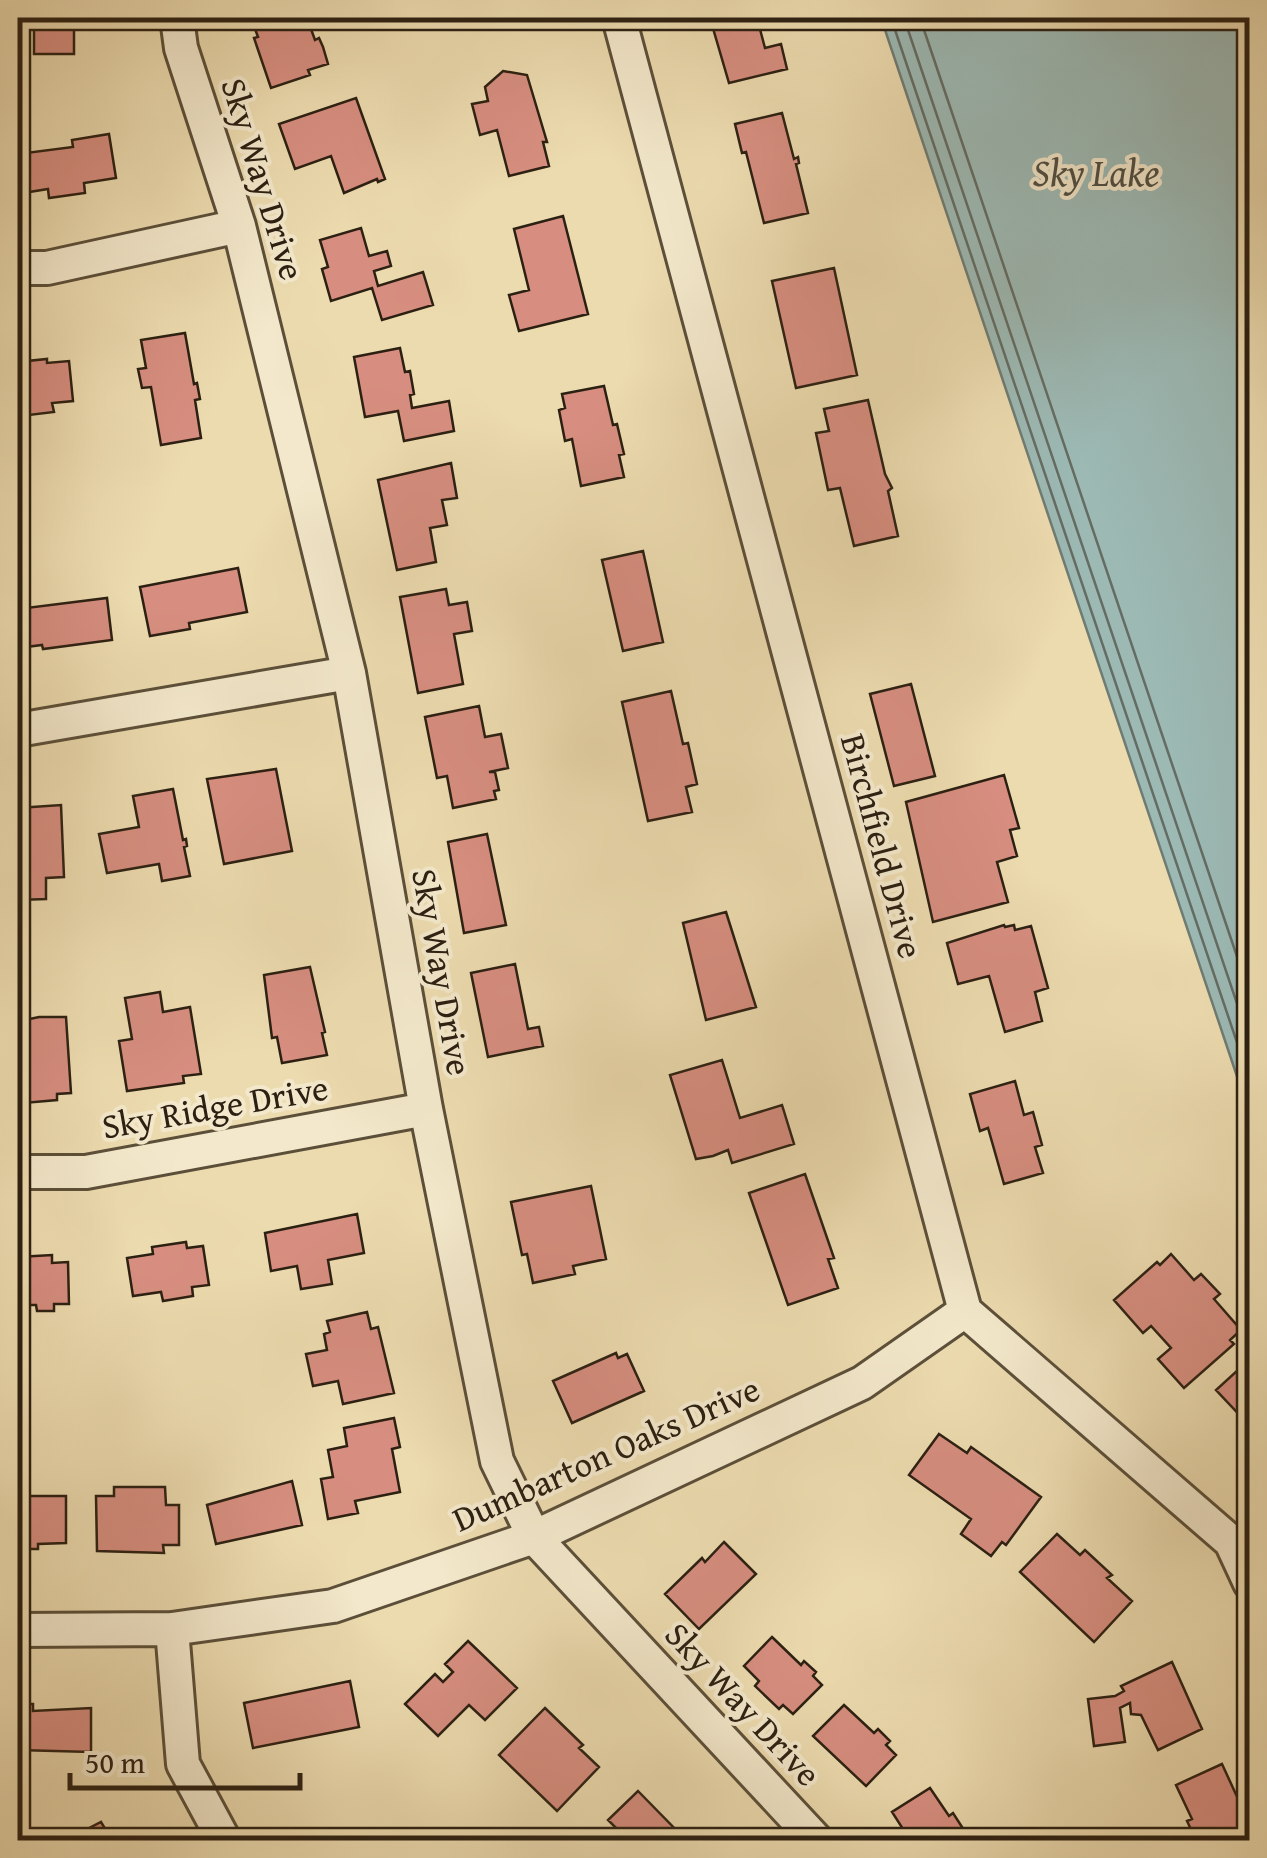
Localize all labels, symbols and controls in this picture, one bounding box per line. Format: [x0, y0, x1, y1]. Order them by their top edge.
street label: Sky Way Drive [209, 72, 318, 286]
water label: Sky Lake [1033, 144, 1159, 200]
street label: Birchfield Drive [828, 728, 937, 964]
street label: Sky Way Drive [399, 865, 486, 1079]
street label: Sky Ridge Drive [98, 1062, 332, 1151]
street label: Dumbarton Oaks Drive [444, 1363, 767, 1544]
street label: Sky Way Drive [654, 1610, 833, 1797]
scale bar [70, 1728, 300, 1790]
text: 50 m [85, 1740, 145, 1784]

